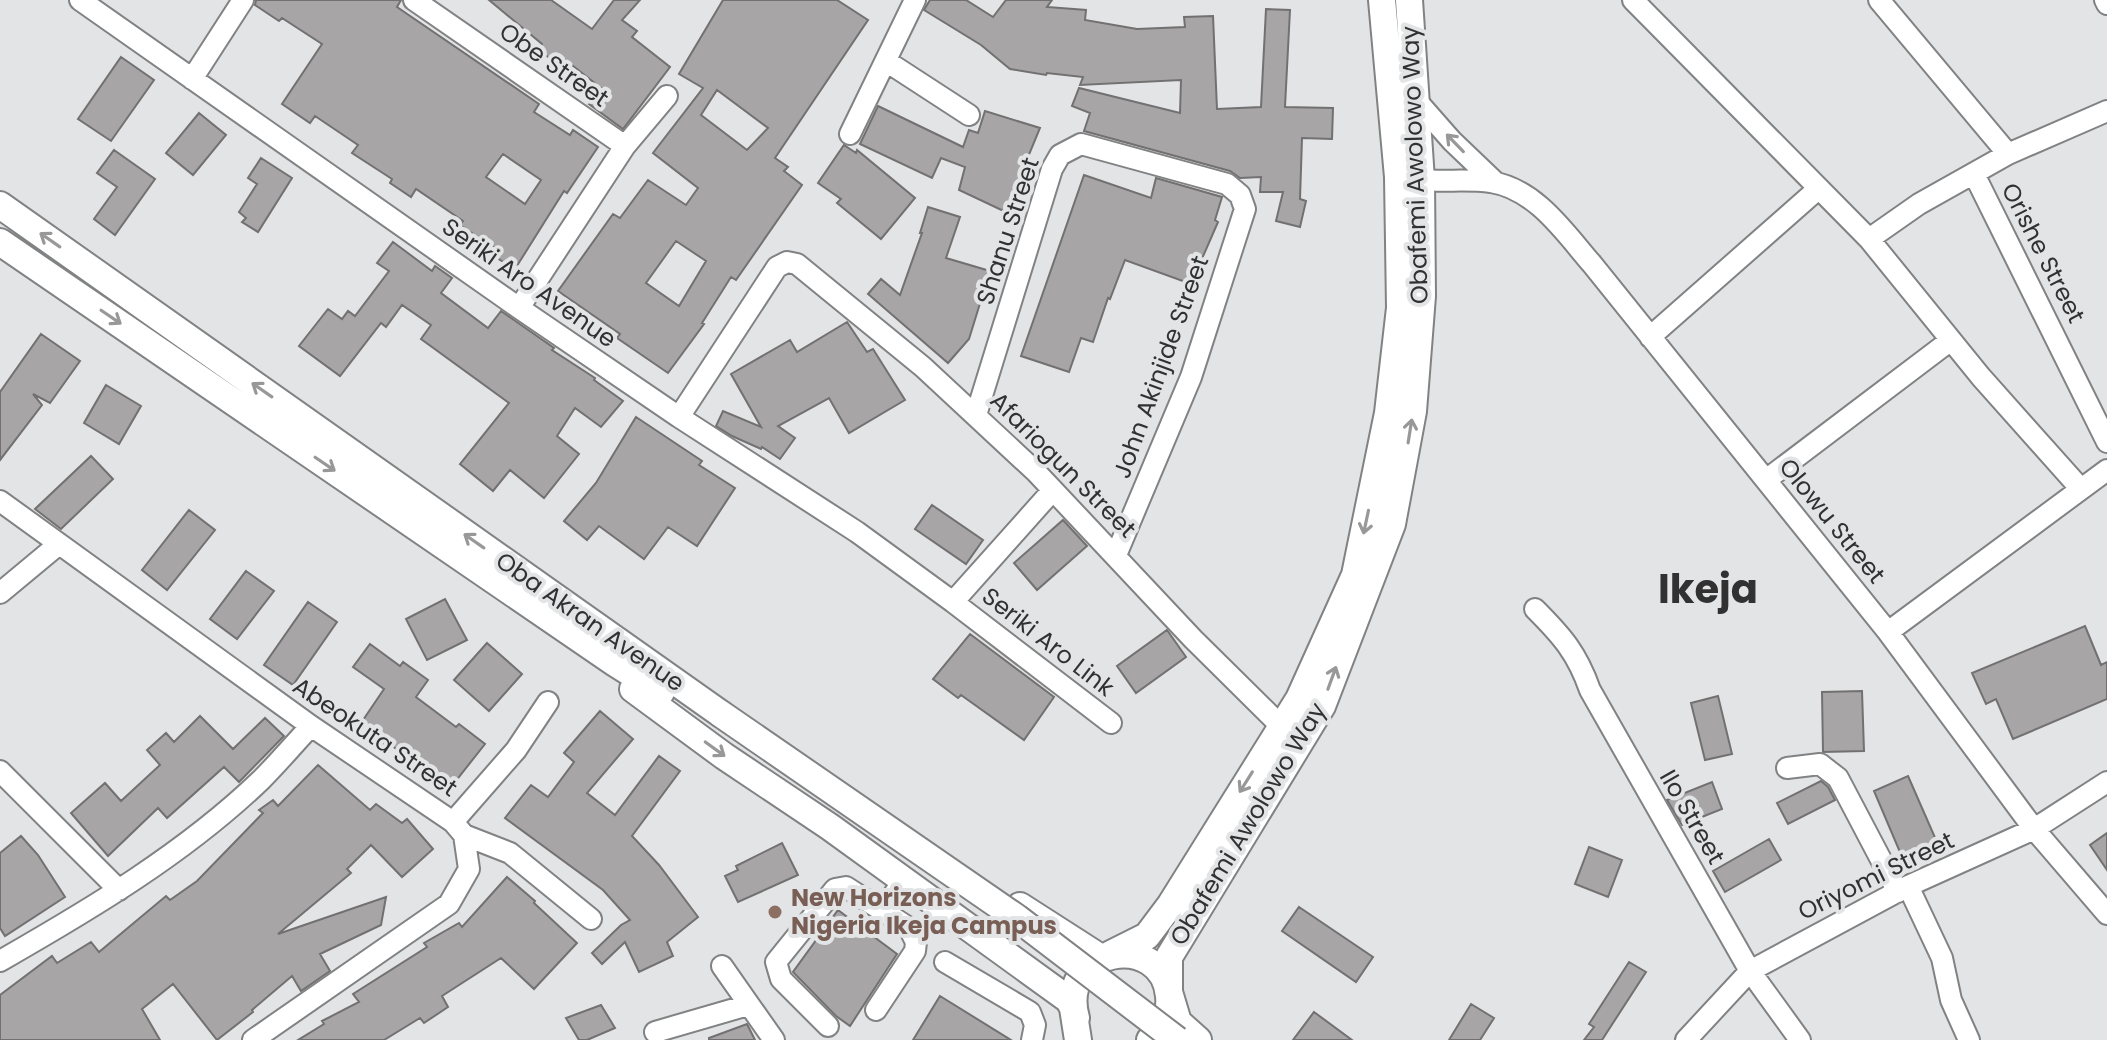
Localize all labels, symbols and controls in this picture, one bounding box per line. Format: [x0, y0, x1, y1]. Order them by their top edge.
street label: Obe Street [493, 15, 616, 114]
street label: Obafemi Awolowo Way [1393, 25, 1436, 305]
one-way arrow [1446, 134, 1465, 153]
street label: Shanu Street [968, 153, 1047, 309]
street label: Orishe Street [1994, 177, 2093, 329]
street label: Seriki Aro Avenue [436, 210, 623, 355]
one-way arrow [39, 232, 61, 249]
street label: John Akinjide Street [1105, 251, 1216, 483]
one-way arrow [99, 309, 121, 325]
one-way arrow [252, 382, 273, 399]
street label: Afariogun Street [983, 384, 1144, 545]
one-way arrow [1403, 419, 1418, 444]
street label: Olowu Street [1772, 451, 1893, 590]
one-way arrow [314, 456, 336, 472]
one-way arrow [1358, 509, 1373, 535]
one-way arrow [464, 532, 486, 549]
street label: Oba Akran Avenue [489, 544, 691, 699]
district label: Ikeja [1658, 561, 1758, 617]
street label: Seriki Aro Link [975, 580, 1122, 704]
one-way arrow [1326, 666, 1340, 691]
street label: Abeokuta Street [286, 669, 464, 804]
street label: Obafemi Awolowo Way [1162, 696, 1334, 951]
one-way arrow [704, 741, 726, 758]
street label: Ilo Street [1652, 764, 1733, 870]
one-way arrow [1238, 770, 1254, 793]
street label: Oriyomi Street [1792, 823, 1959, 928]
place label: New Horizons Nigeria Ikeja Campus [791, 881, 1057, 942]
marker: New Horizons Nigeria Ikeja Campus [766, 903, 784, 921]

